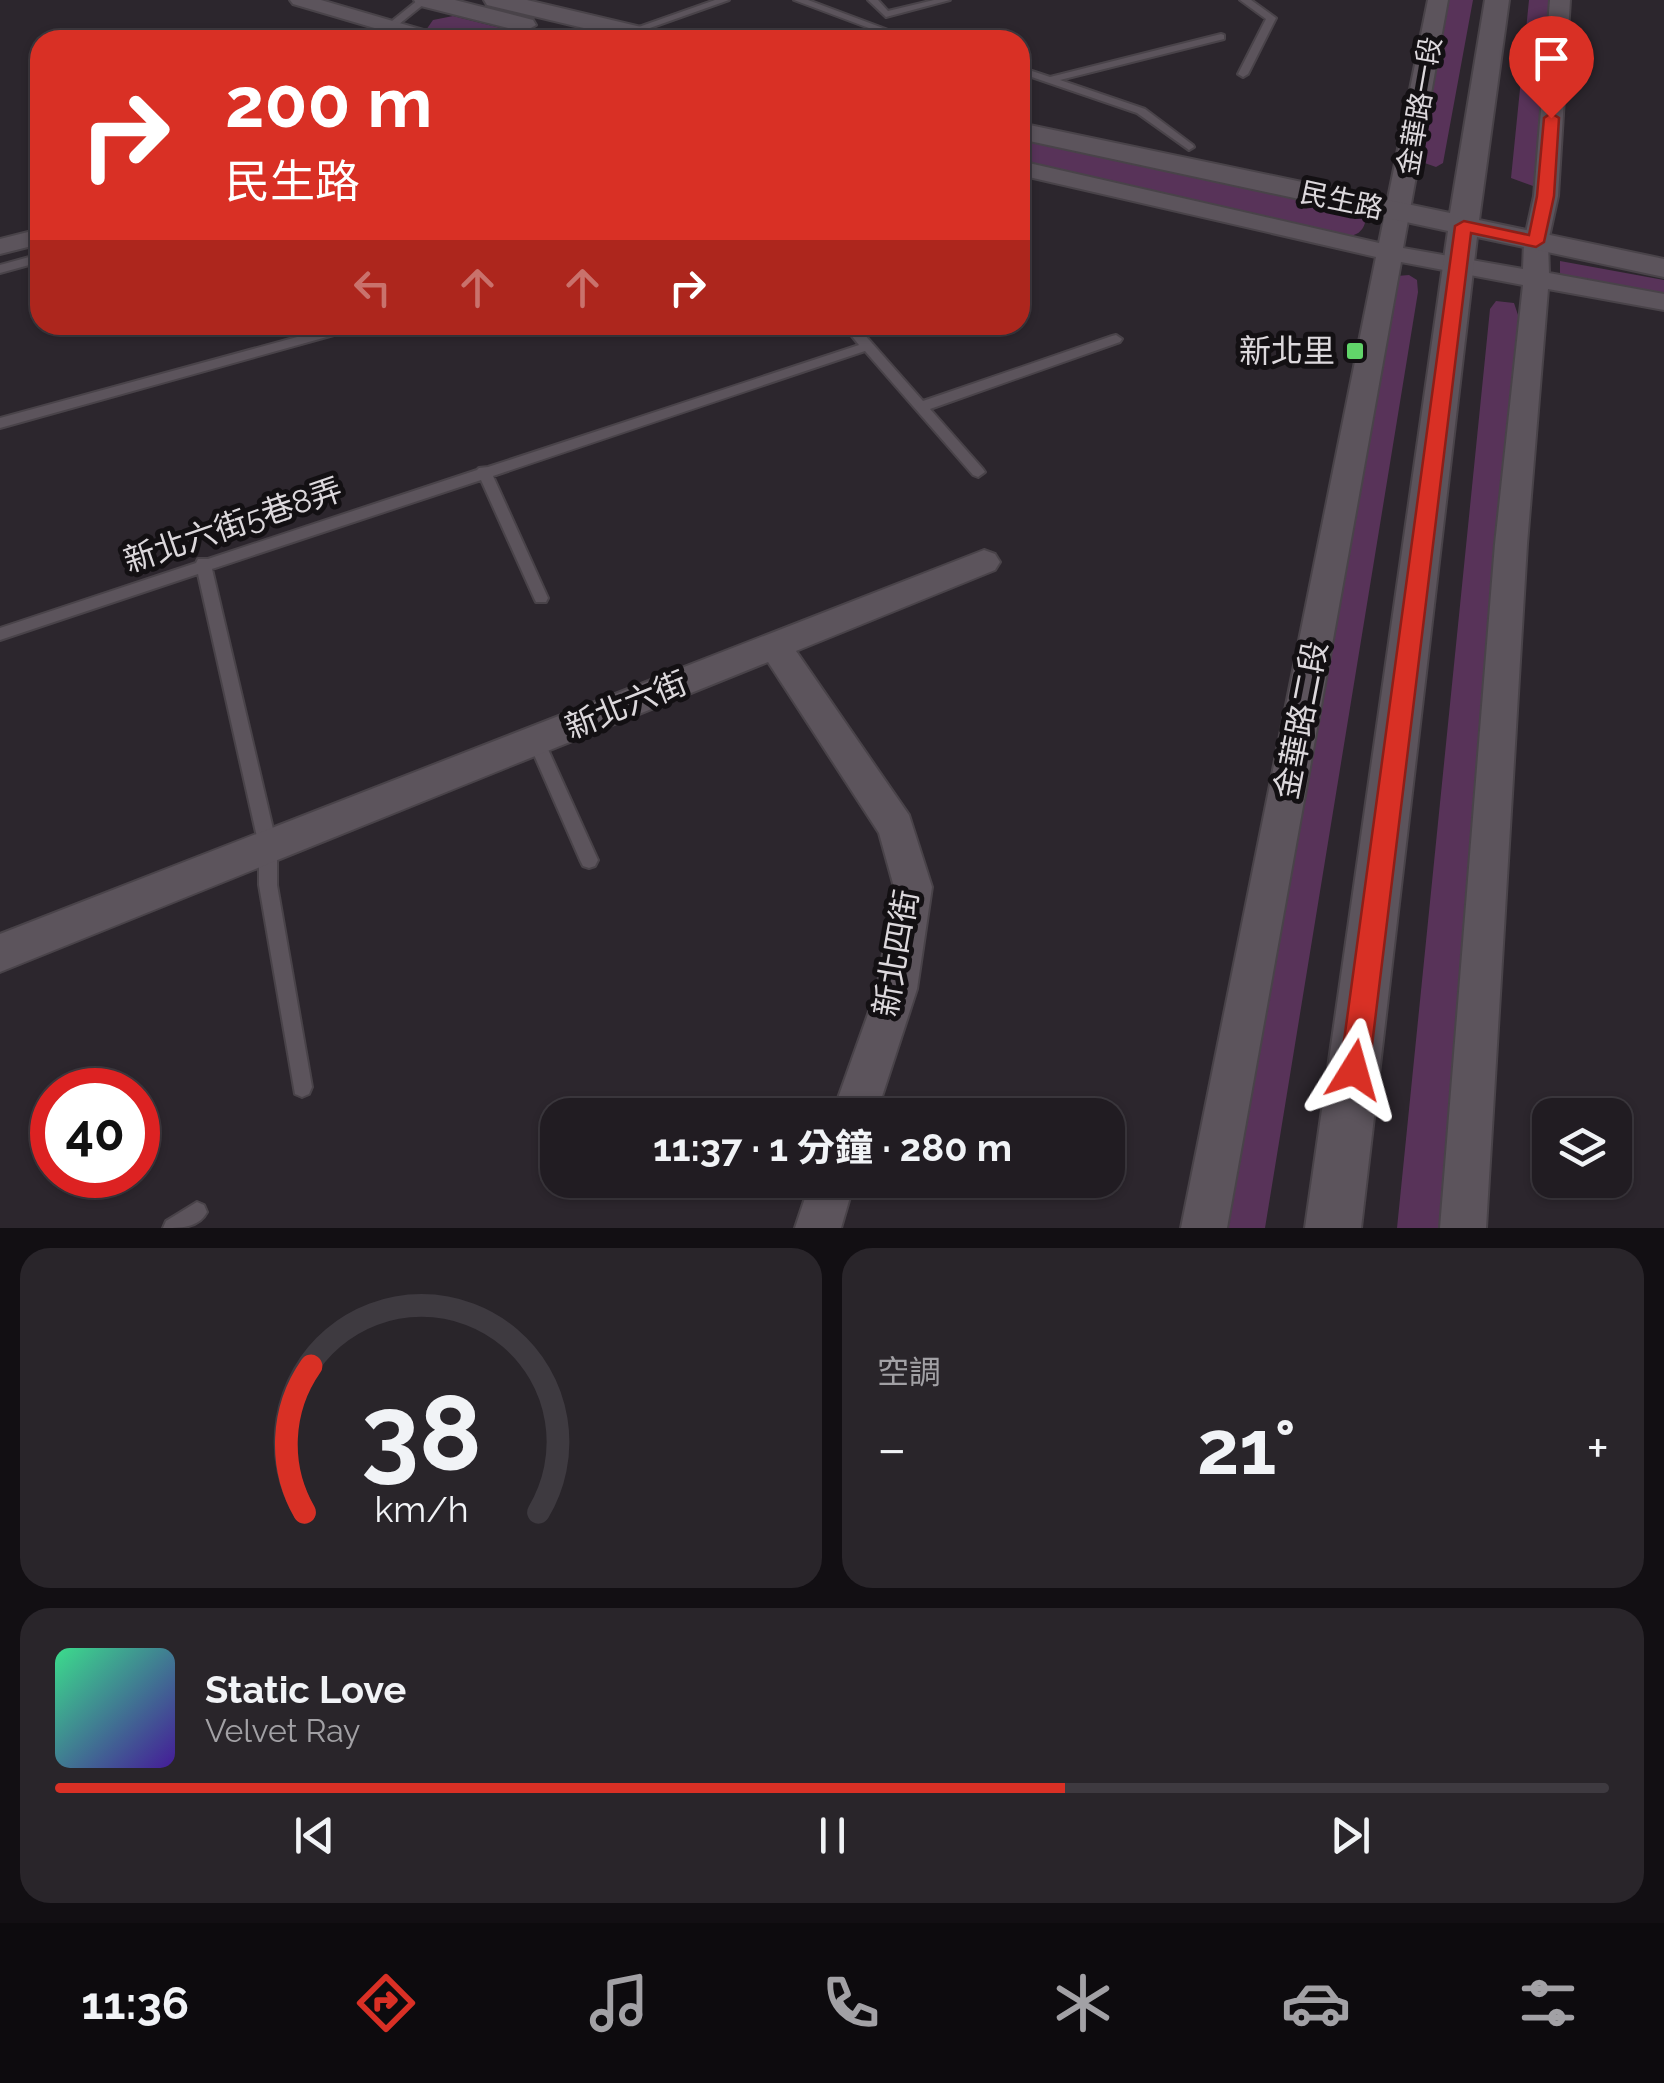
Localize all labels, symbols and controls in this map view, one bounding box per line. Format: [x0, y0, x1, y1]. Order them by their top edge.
pin [1509, 16, 1594, 119]
icon: arrive [1524, 31, 1579, 86]
street label: 金華路一段 [1391, 34, 1448, 178]
text: 200 m [225, 61, 432, 143]
icon: right [60, 70, 190, 200]
text: 民生路 [225, 155, 360, 208]
street label: 民生路 [1297, 176, 1386, 225]
icon: left [345, 260, 400, 315]
icon: ahead [450, 260, 505, 315]
icon: ahead [555, 260, 610, 315]
icon: right [660, 260, 715, 315]
place label: 新北里 [1239, 332, 1335, 369]
marker: 新北里 [1344, 340, 1366, 362]
street label: 新北六街5巷8弄 [119, 470, 347, 579]
street label: 金華路二段 [1267, 638, 1334, 802]
street label: 新北六街 [560, 663, 692, 746]
street label: 新北四街 [866, 887, 925, 1019]
position arrow [1302, 1018, 1406, 1122]
speed limit sign: 40 [30, 1068, 160, 1198]
map controls [1532, 1098, 1632, 1198]
button: layers [1532, 1098, 1632, 1198]
text: 11:37 · 1 分鐘 · 280 m [653, 1125, 1012, 1170]
text: 空調 [877, 1353, 941, 1390]
text: 38 [361, 1372, 481, 1494]
text: 21° [1197, 1403, 1296, 1492]
text: − [877, 1416, 907, 1481]
text: + [1586, 1416, 1609, 1481]
text: km/h [374, 1488, 468, 1530]
text: Static Love [205, 1667, 406, 1712]
text: Velvet Ray [205, 1712, 360, 1749]
icon: previous [287, 1808, 342, 1863]
icon: pause [805, 1808, 860, 1863]
icon: next [1323, 1808, 1378, 1863]
icon: directions [351, 1968, 421, 2038]
icon: music [584, 1968, 654, 2038]
icon: phone [816, 1968, 886, 2038]
icon: climate [1048, 1968, 1118, 2038]
icon: car [1281, 1968, 1351, 2038]
icon: filters [1513, 1968, 1583, 2038]
text: 11:36 [81, 1977, 189, 2030]

